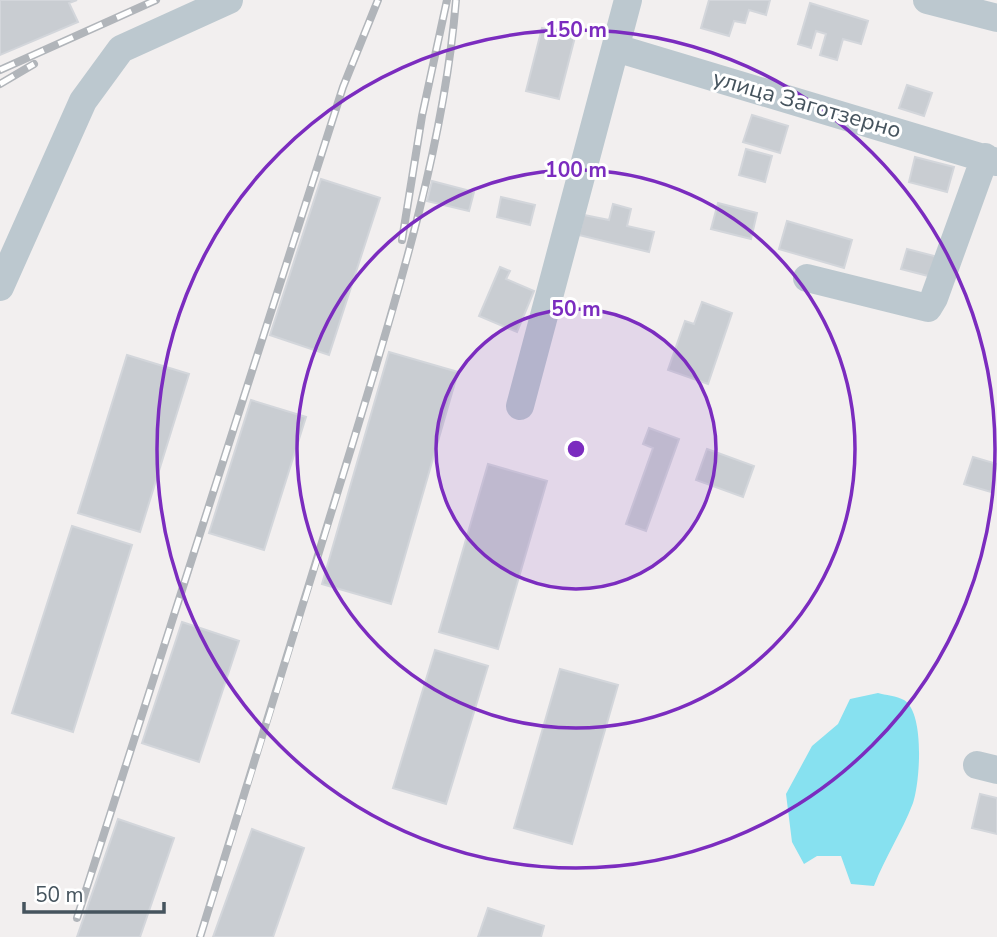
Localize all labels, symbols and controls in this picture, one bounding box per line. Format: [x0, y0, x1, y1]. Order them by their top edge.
text: 150 m [545, 16, 607, 44]
street label: улица Заготзерно [709, 62, 905, 146]
text: 100 m [545, 156, 607, 184]
text: 50 m [551, 295, 601, 323]
centre of rings [564, 437, 588, 461]
scale bar [24, 870, 164, 914]
text: 50 m [35, 881, 84, 909]

